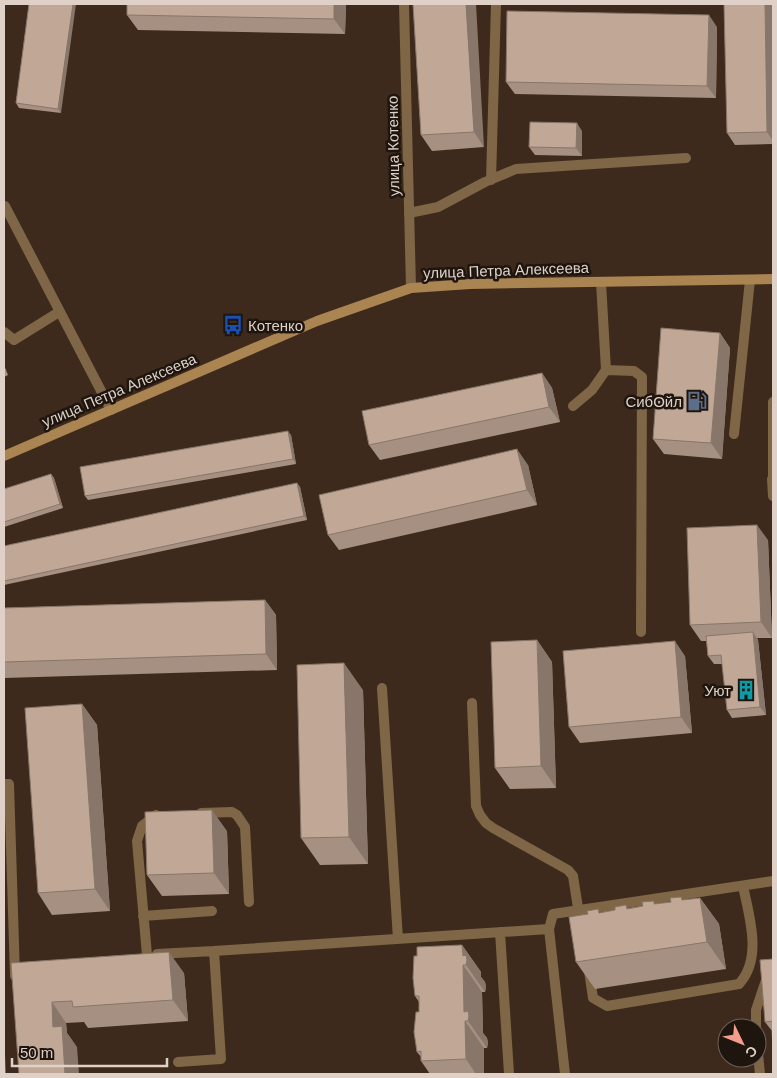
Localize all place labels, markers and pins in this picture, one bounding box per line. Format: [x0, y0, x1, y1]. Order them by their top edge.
bus stop icon: Котенко [222, 314, 244, 336]
place label: Котенко [248, 317, 303, 334]
fuel station icon: СибОйл [686, 390, 708, 412]
place label: СибОйл [625, 393, 682, 410]
building icon: Уют [735, 679, 757, 701]
place label: Уют [704, 682, 731, 699]

